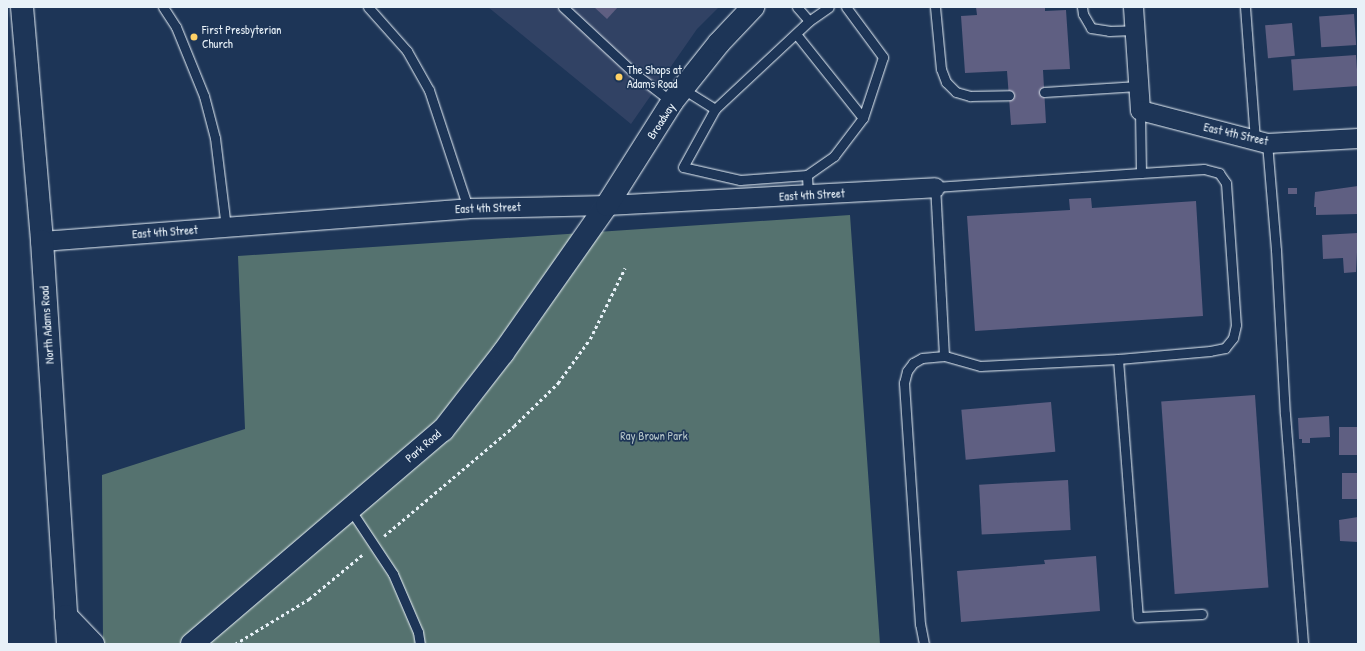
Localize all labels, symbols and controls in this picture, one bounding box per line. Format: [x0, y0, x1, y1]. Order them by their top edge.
place label: First Presbyterian Church [202, 23, 281, 51]
marker: First Presbyterian Church [189, 32, 199, 42]
place label: The Shops at Adams Road [627, 63, 682, 91]
marker: The Shops at Adams Road [614, 72, 624, 82]
street label: Broadway [644, 100, 678, 142]
street label: East 4th Street [1202, 120, 1270, 148]
street label: East 4th Street [779, 186, 845, 204]
street label: East 4th Street [455, 200, 521, 216]
street label: East 4th Street [132, 223, 198, 241]
street label: North Adams Road [37, 285, 57, 365]
street label: Park Road [402, 427, 444, 465]
park label: Ray Brown Park [620, 429, 688, 443]

